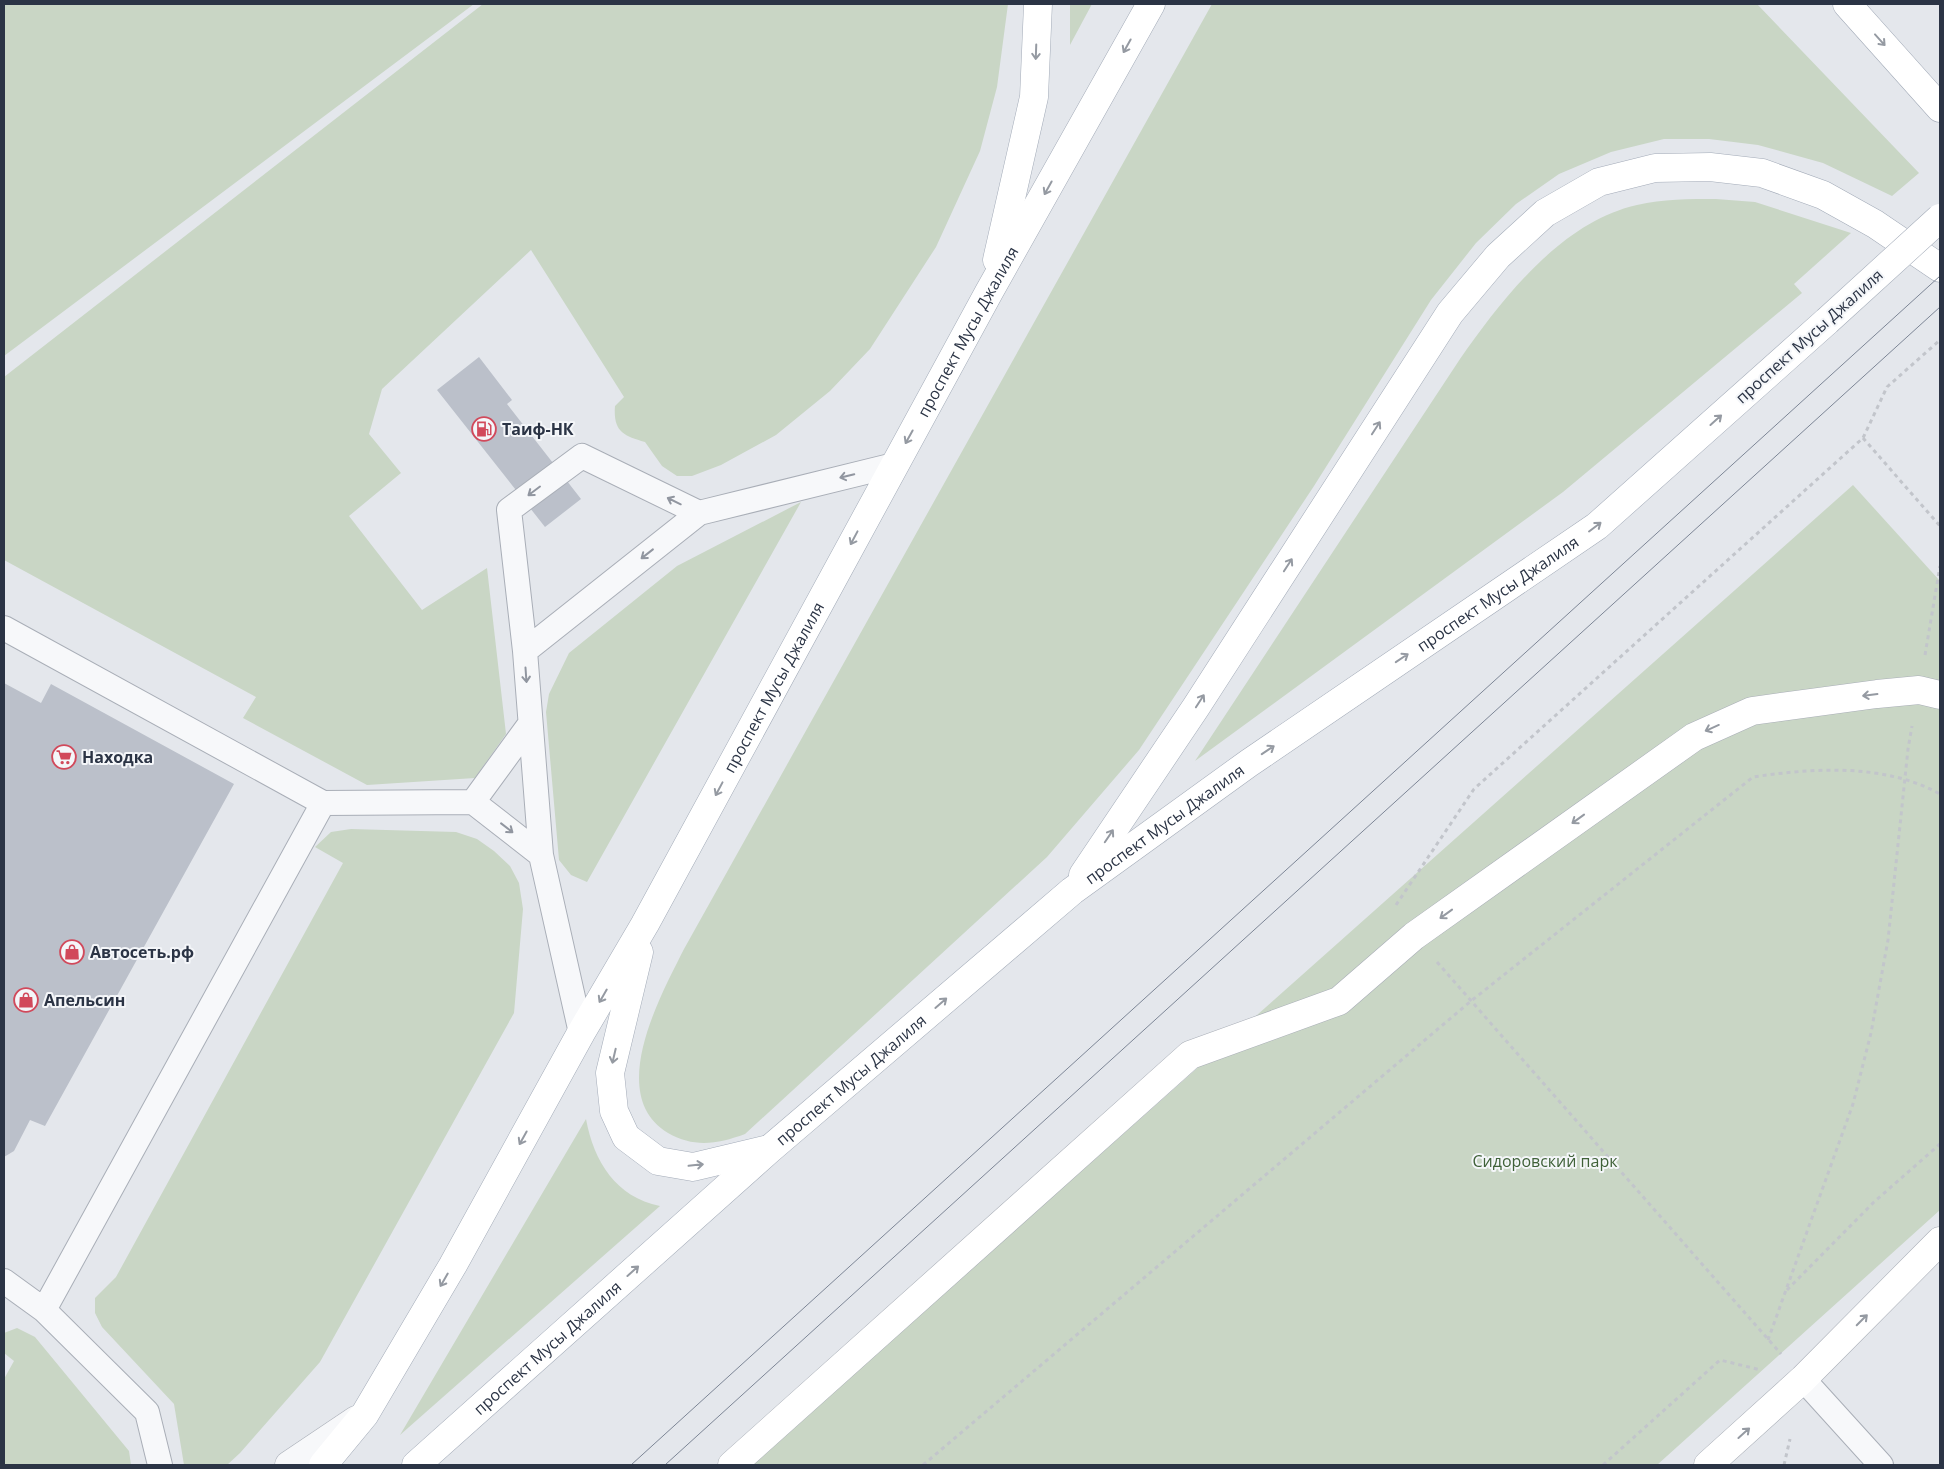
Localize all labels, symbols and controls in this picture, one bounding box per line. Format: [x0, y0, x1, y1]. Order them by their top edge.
one-way arrow [1874, 34, 1886, 47]
one-way arrow [1122, 39, 1132, 53]
one-way arrow [1032, 44, 1041, 60]
one-way arrow [1042, 180, 1052, 195]
street label: проспект Мусы Джалиля [912, 242, 1023, 421]
street label: проспект Мусы Джалиля [1731, 264, 1887, 408]
one-way arrow [1710, 414, 1723, 425]
fuel station icon: Таиф-НК [471, 416, 497, 442]
place label: Таиф-НК [502, 418, 574, 440]
one-way arrow [1371, 421, 1382, 435]
one-way arrow [904, 429, 914, 444]
one-way arrow [839, 472, 855, 482]
one-way arrow [528, 486, 541, 497]
one-way arrow [667, 496, 682, 505]
one-way arrow [1588, 522, 1601, 533]
one-way arrow [849, 531, 859, 545]
street label: проспект Мусы Джалиля [1412, 531, 1583, 657]
one-way arrow [640, 549, 653, 560]
one-way arrow [1284, 558, 1294, 572]
street label: проспект Мусы Джалиля [718, 598, 829, 777]
one-way arrow [1395, 653, 1409, 663]
one-way arrow [522, 667, 531, 683]
one-way arrow [1862, 690, 1878, 700]
one-way arrow [1195, 694, 1206, 708]
one-way arrow [1705, 724, 1720, 734]
supermarket icon: Находка [51, 744, 77, 770]
one-way arrow [1261, 744, 1275, 755]
place label: Находка [82, 746, 153, 768]
street label: проспект Мусы Джалиля [1081, 759, 1249, 889]
one-way arrow [713, 781, 723, 796]
one-way arrow [1571, 814, 1585, 824]
one-way arrow [500, 823, 513, 834]
one-way arrow [1104, 829, 1115, 843]
one-way arrow [1439, 909, 1453, 919]
shop icon: Автосеть.рф [59, 939, 85, 965]
place label: Автосеть.рф [90, 941, 194, 963]
shop icon: Апельсин [13, 987, 39, 1013]
one-way arrow [598, 988, 608, 1003]
place label: Апельсин [44, 989, 125, 1011]
one-way arrow [935, 997, 948, 1009]
street label: проспект Мусы Джалиля [771, 1009, 931, 1150]
one-way arrow [609, 1048, 618, 1064]
one-way arrow [518, 1130, 528, 1144]
park label: Сидоровский парк [1473, 1150, 1618, 1172]
one-way arrow [687, 1160, 703, 1170]
one-way arrow [627, 1265, 640, 1277]
one-way arrow [439, 1272, 449, 1286]
street label: проспект Мусы Джалиля [469, 1276, 626, 1420]
one-way arrow [1855, 1314, 1868, 1326]
one-way arrow [1738, 1427, 1751, 1438]

